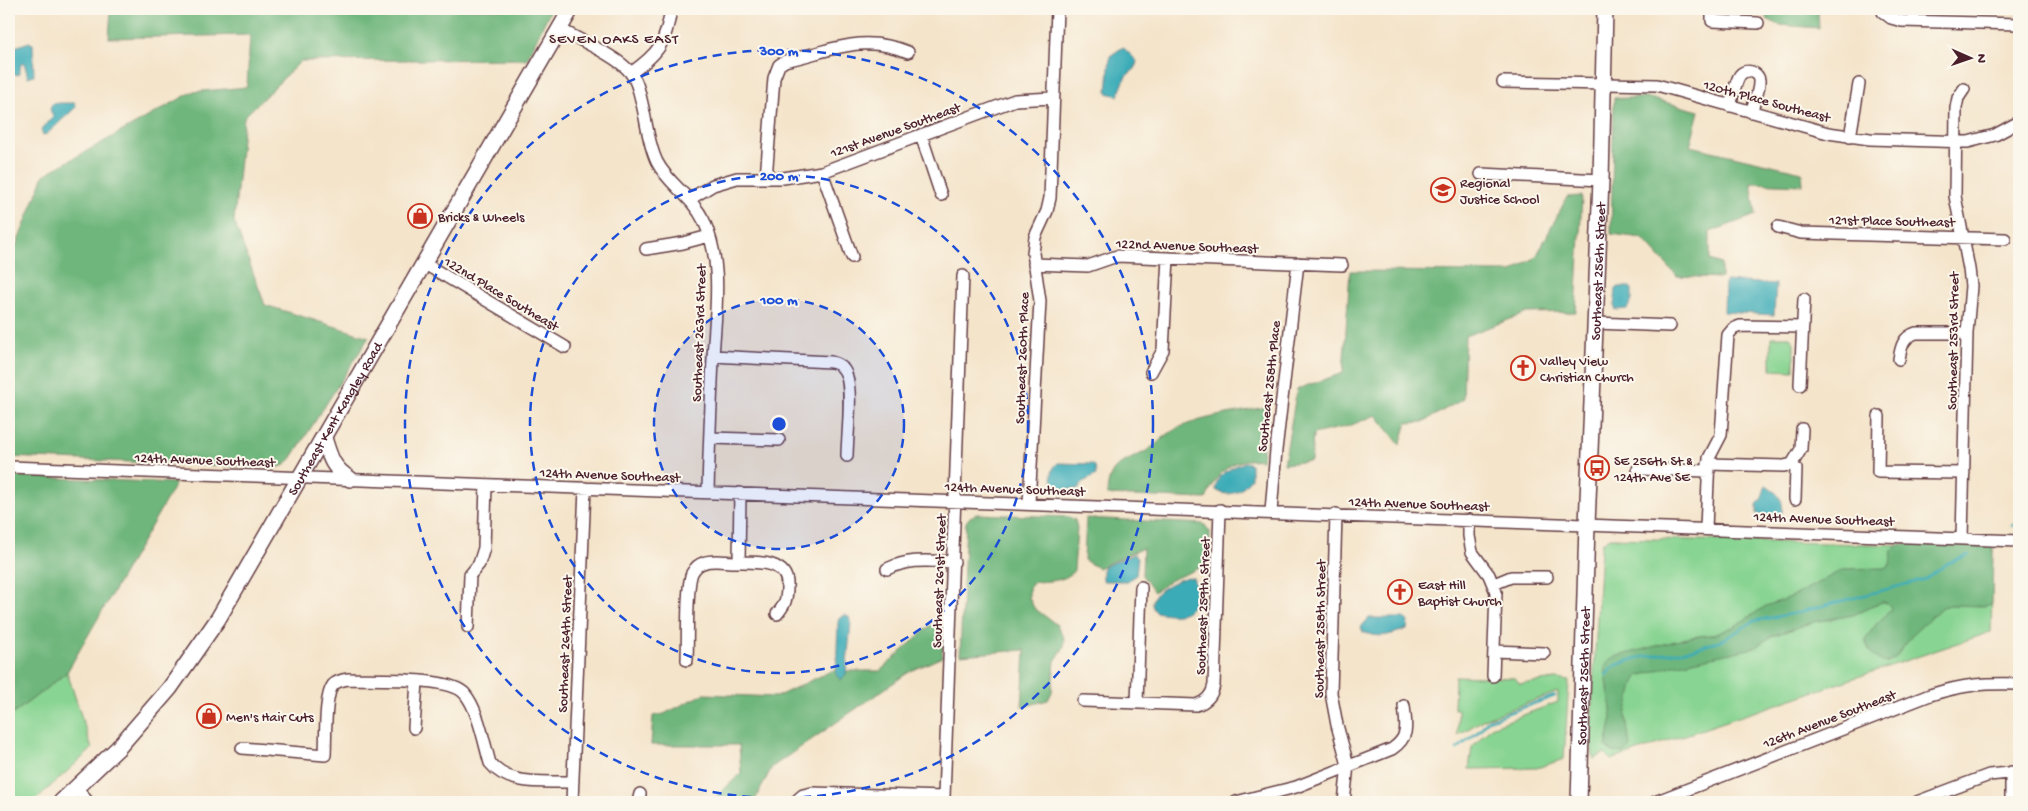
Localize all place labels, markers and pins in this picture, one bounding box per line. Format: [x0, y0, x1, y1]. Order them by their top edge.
place label: Regional Justice School [1460, 176, 1540, 209]
school or university icon: Regional Justice School [1430, 177, 1456, 203]
shop icon: Bricks & Wheels [407, 203, 433, 229]
place label: Bricks & Wheels [437, 210, 525, 227]
place label: Valley View Christian Church [1539, 354, 1634, 387]
church icon: Valley View Christian Church [1510, 355, 1536, 381]
centre of rings [770, 415, 788, 433]
place label: SE 256th St & 124th Ave SE [1613, 454, 1693, 487]
bus stop icon: SE 256th St & 124th Ave SE [1584, 455, 1610, 481]
place label: East Hill Baptist Church [1417, 578, 1502, 611]
church icon: East Hill Baptist Church [1387, 579, 1413, 605]
shop icon: Men's Hair Cuts [196, 703, 222, 729]
place label: Men's Hair Cuts [226, 710, 315, 727]

